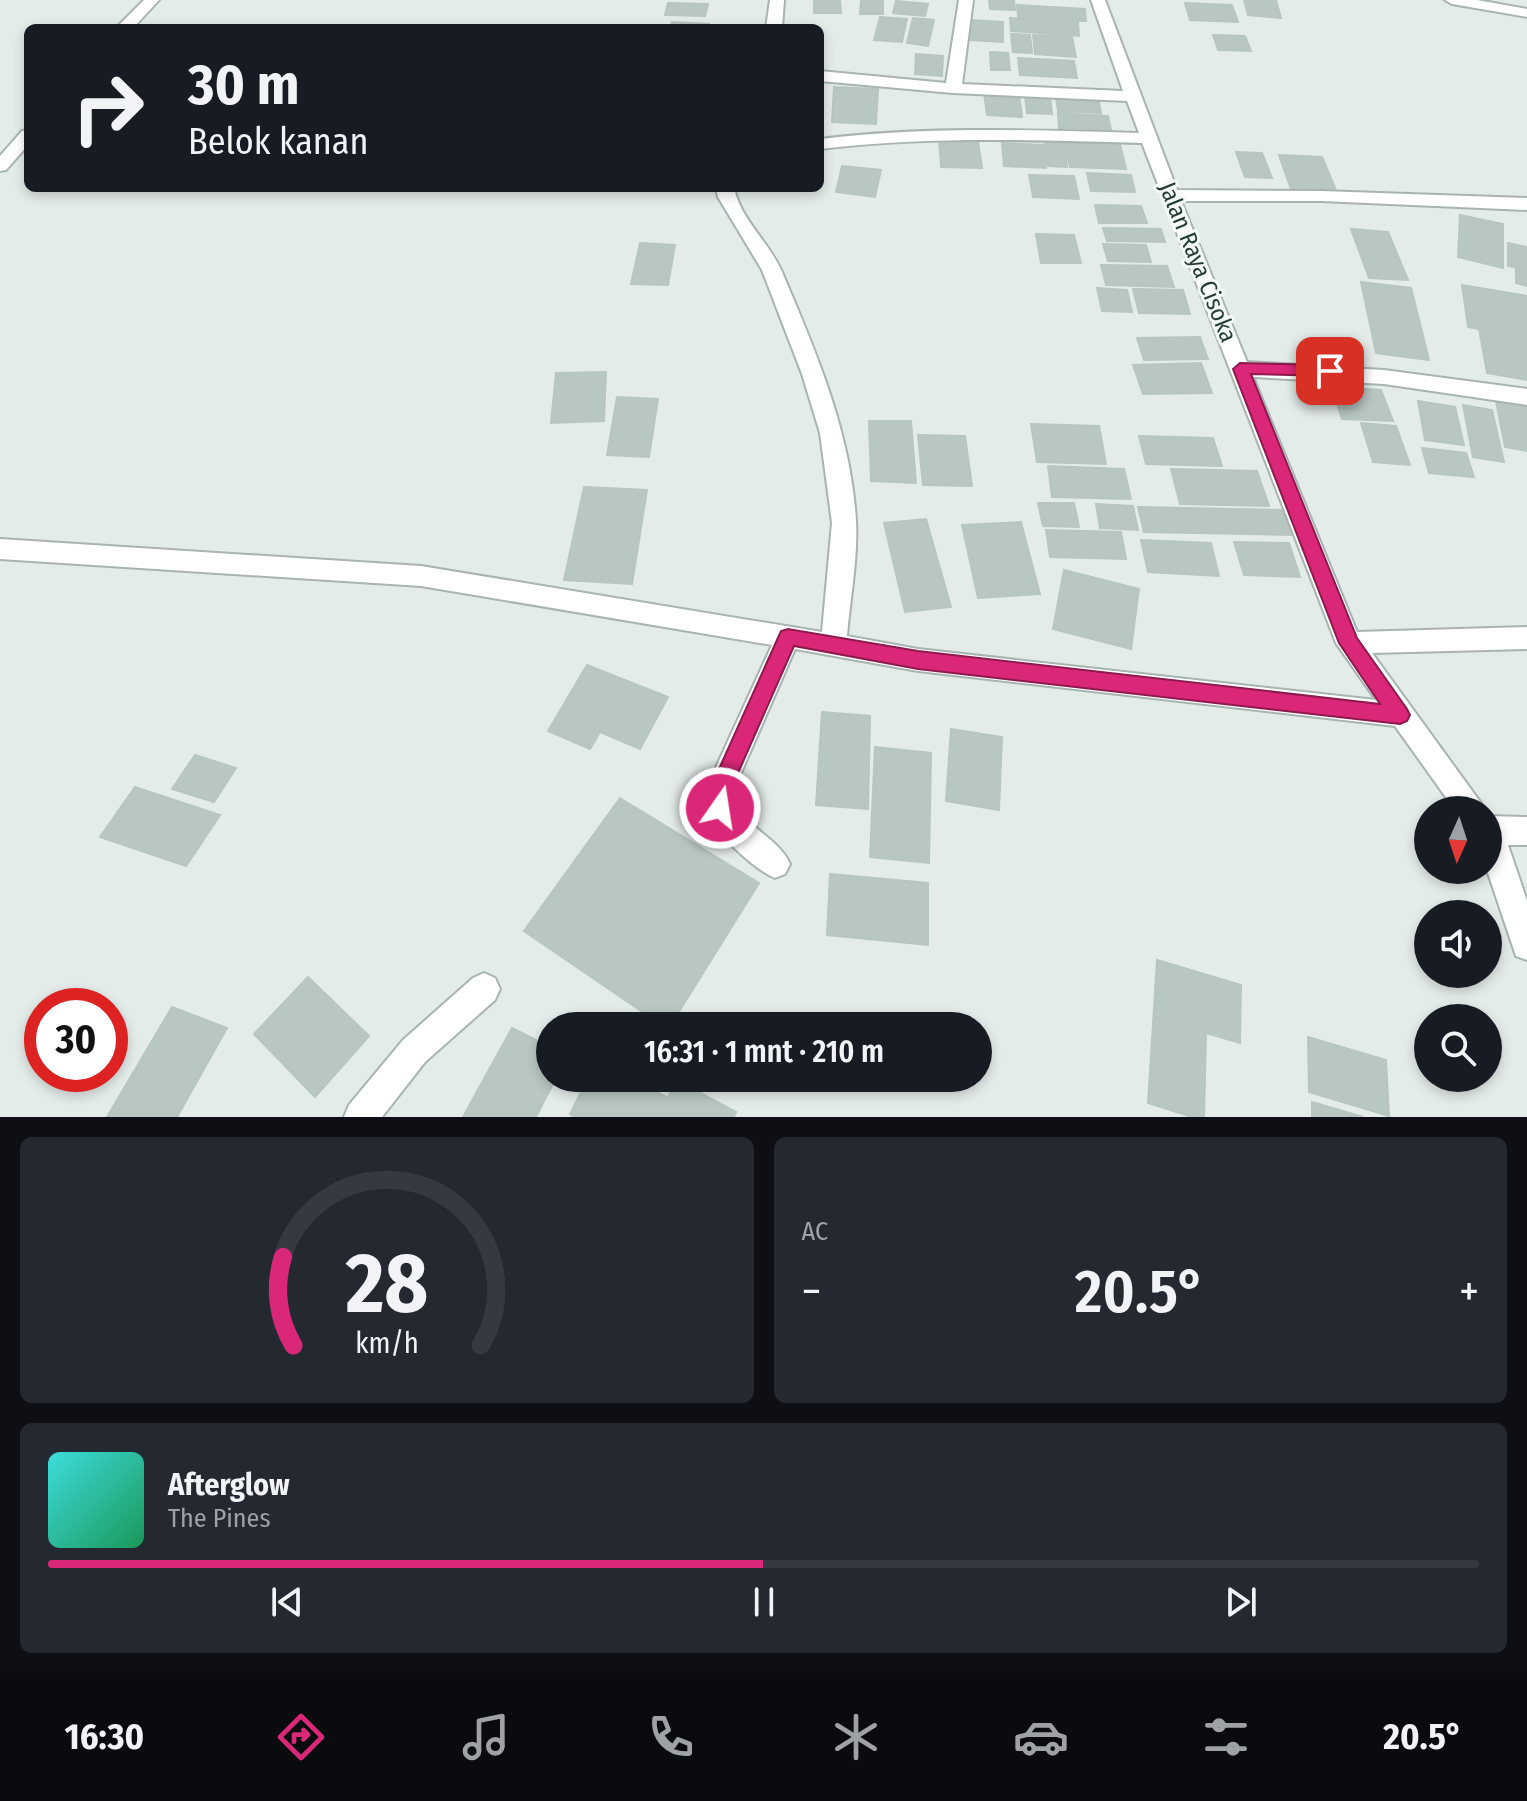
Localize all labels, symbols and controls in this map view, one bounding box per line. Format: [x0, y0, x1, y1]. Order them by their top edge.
text: 30 m [188, 52, 299, 119]
icon: right [56, 56, 160, 160]
text: Belok kanan [188, 120, 368, 164]
street label: Jalan Raya Cisoka [1153, 178, 1243, 346]
pin [1296, 337, 1364, 405]
icon: arrive [1308, 349, 1352, 393]
position arrow [678, 766, 762, 850]
north arrow [1414, 796, 1502, 884]
map controls [1414, 796, 1502, 1092]
button: sound [1414, 900, 1502, 988]
speed limit sign: 30 [24, 988, 128, 1092]
button: search [1414, 1004, 1502, 1092]
text: 16:31 · 1 mnt · 210 m [644, 1034, 884, 1070]
text: AC [802, 1216, 828, 1247]
text: 28 [345, 1234, 428, 1334]
text: 20.5° [1075, 1256, 1205, 1328]
text: − [802, 1265, 821, 1318]
text: + [1459, 1265, 1479, 1318]
text: km/h [355, 1326, 419, 1361]
text: Afterglow [168, 1467, 290, 1503]
text: The Pines [168, 1503, 271, 1534]
icon: previous [265, 1580, 309, 1624]
icon: pause [742, 1580, 786, 1624]
icon: next [1219, 1580, 1263, 1624]
icon: directions [273, 1709, 329, 1765]
icon: music [458, 1709, 514, 1765]
icon: phone [643, 1709, 699, 1765]
icon: climate [828, 1709, 884, 1765]
icon: car [1013, 1709, 1069, 1765]
icon: filters [1198, 1709, 1254, 1765]
text: 16:30 [65, 1715, 144, 1759]
text: 20.5° [1383, 1715, 1462, 1759]

